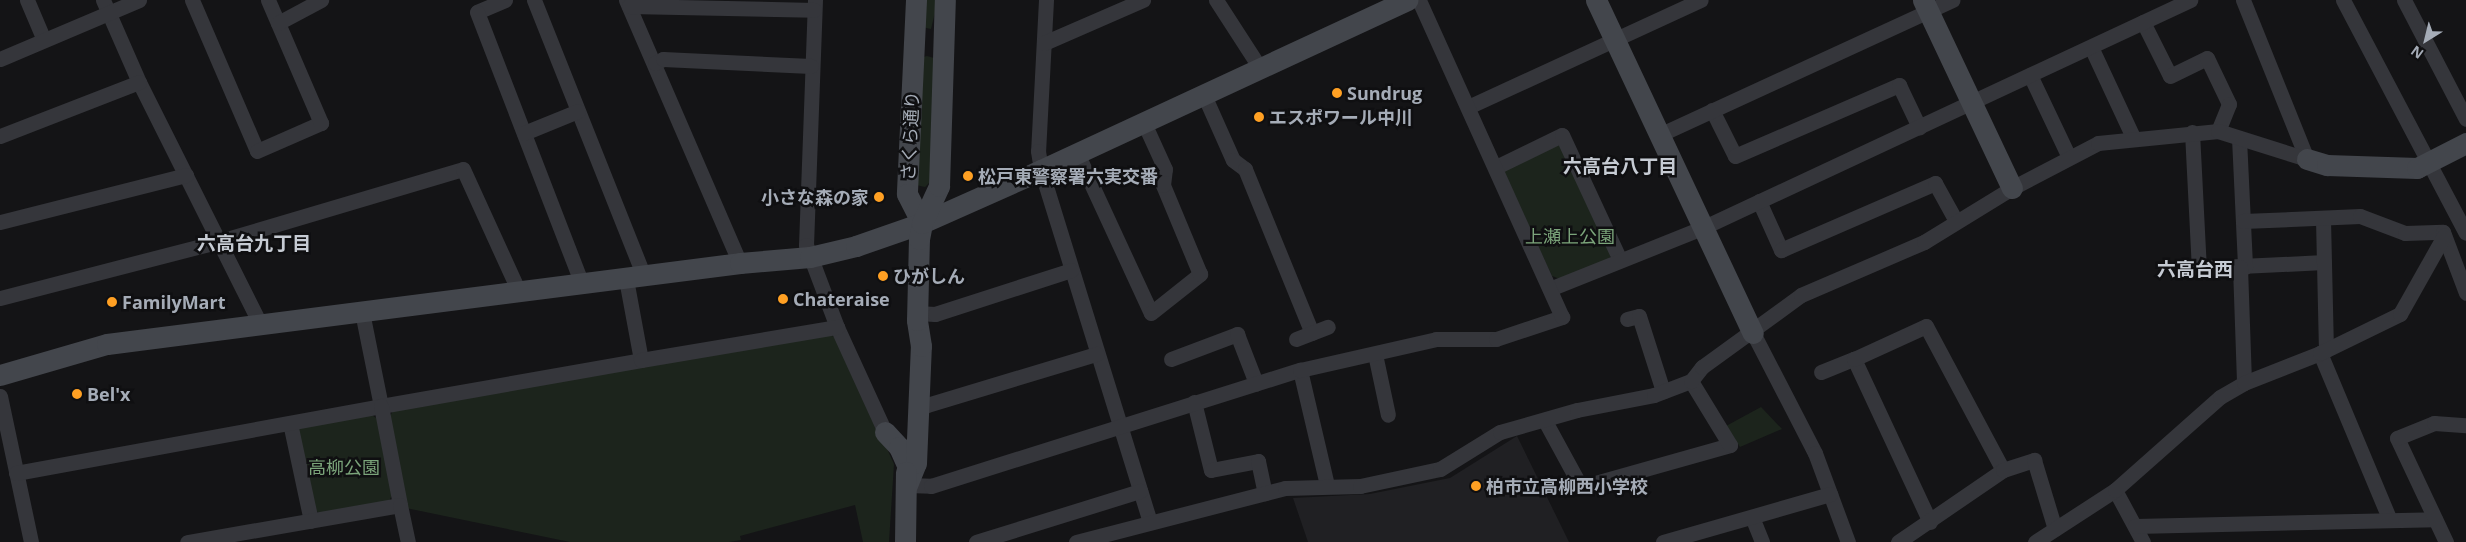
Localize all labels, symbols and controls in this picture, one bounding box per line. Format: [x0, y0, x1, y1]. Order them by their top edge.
north arrow [2401, 15, 2451, 65]
text: N [2407, 42, 2427, 64]
place label: Sundrug [1347, 82, 1422, 104]
marker: Sundrug [1331, 87, 1343, 99]
street label: さくら通り [897, 90, 923, 182]
place label: エスポワール中川 [1269, 106, 1413, 128]
marker: エスポワール中川 [1253, 111, 1265, 123]
district label: 六高台八丁目 [1563, 156, 1677, 178]
place label: 松戸東警察署六実交番 [978, 165, 1158, 187]
marker: 松戸東警察署六実交番 [962, 170, 974, 182]
place label: 小さな森の家 [761, 186, 869, 208]
marker: 小さな森の家 [873, 191, 885, 203]
park label: 上瀬上公園 [1525, 225, 1615, 247]
district label: 六高台九丁目 [197, 233, 311, 255]
district label: 六高台西 [2157, 259, 2233, 281]
place label: ひがしん [893, 265, 965, 287]
marker: ひがしん [877, 270, 889, 282]
place label: Chateraise [793, 288, 890, 310]
place label: FamilyMart [122, 291, 225, 313]
marker: Chateraise [777, 293, 789, 305]
marker: FamilyMart [106, 296, 118, 308]
place label: Bel'x [87, 383, 130, 405]
marker: Bel'x [71, 388, 83, 400]
park label: 高柳公園 [308, 456, 380, 478]
place label: 柏市立高柳西小学校 [1486, 475, 1648, 497]
marker: 柏市立高柳西小学校 [1470, 480, 1482, 492]

